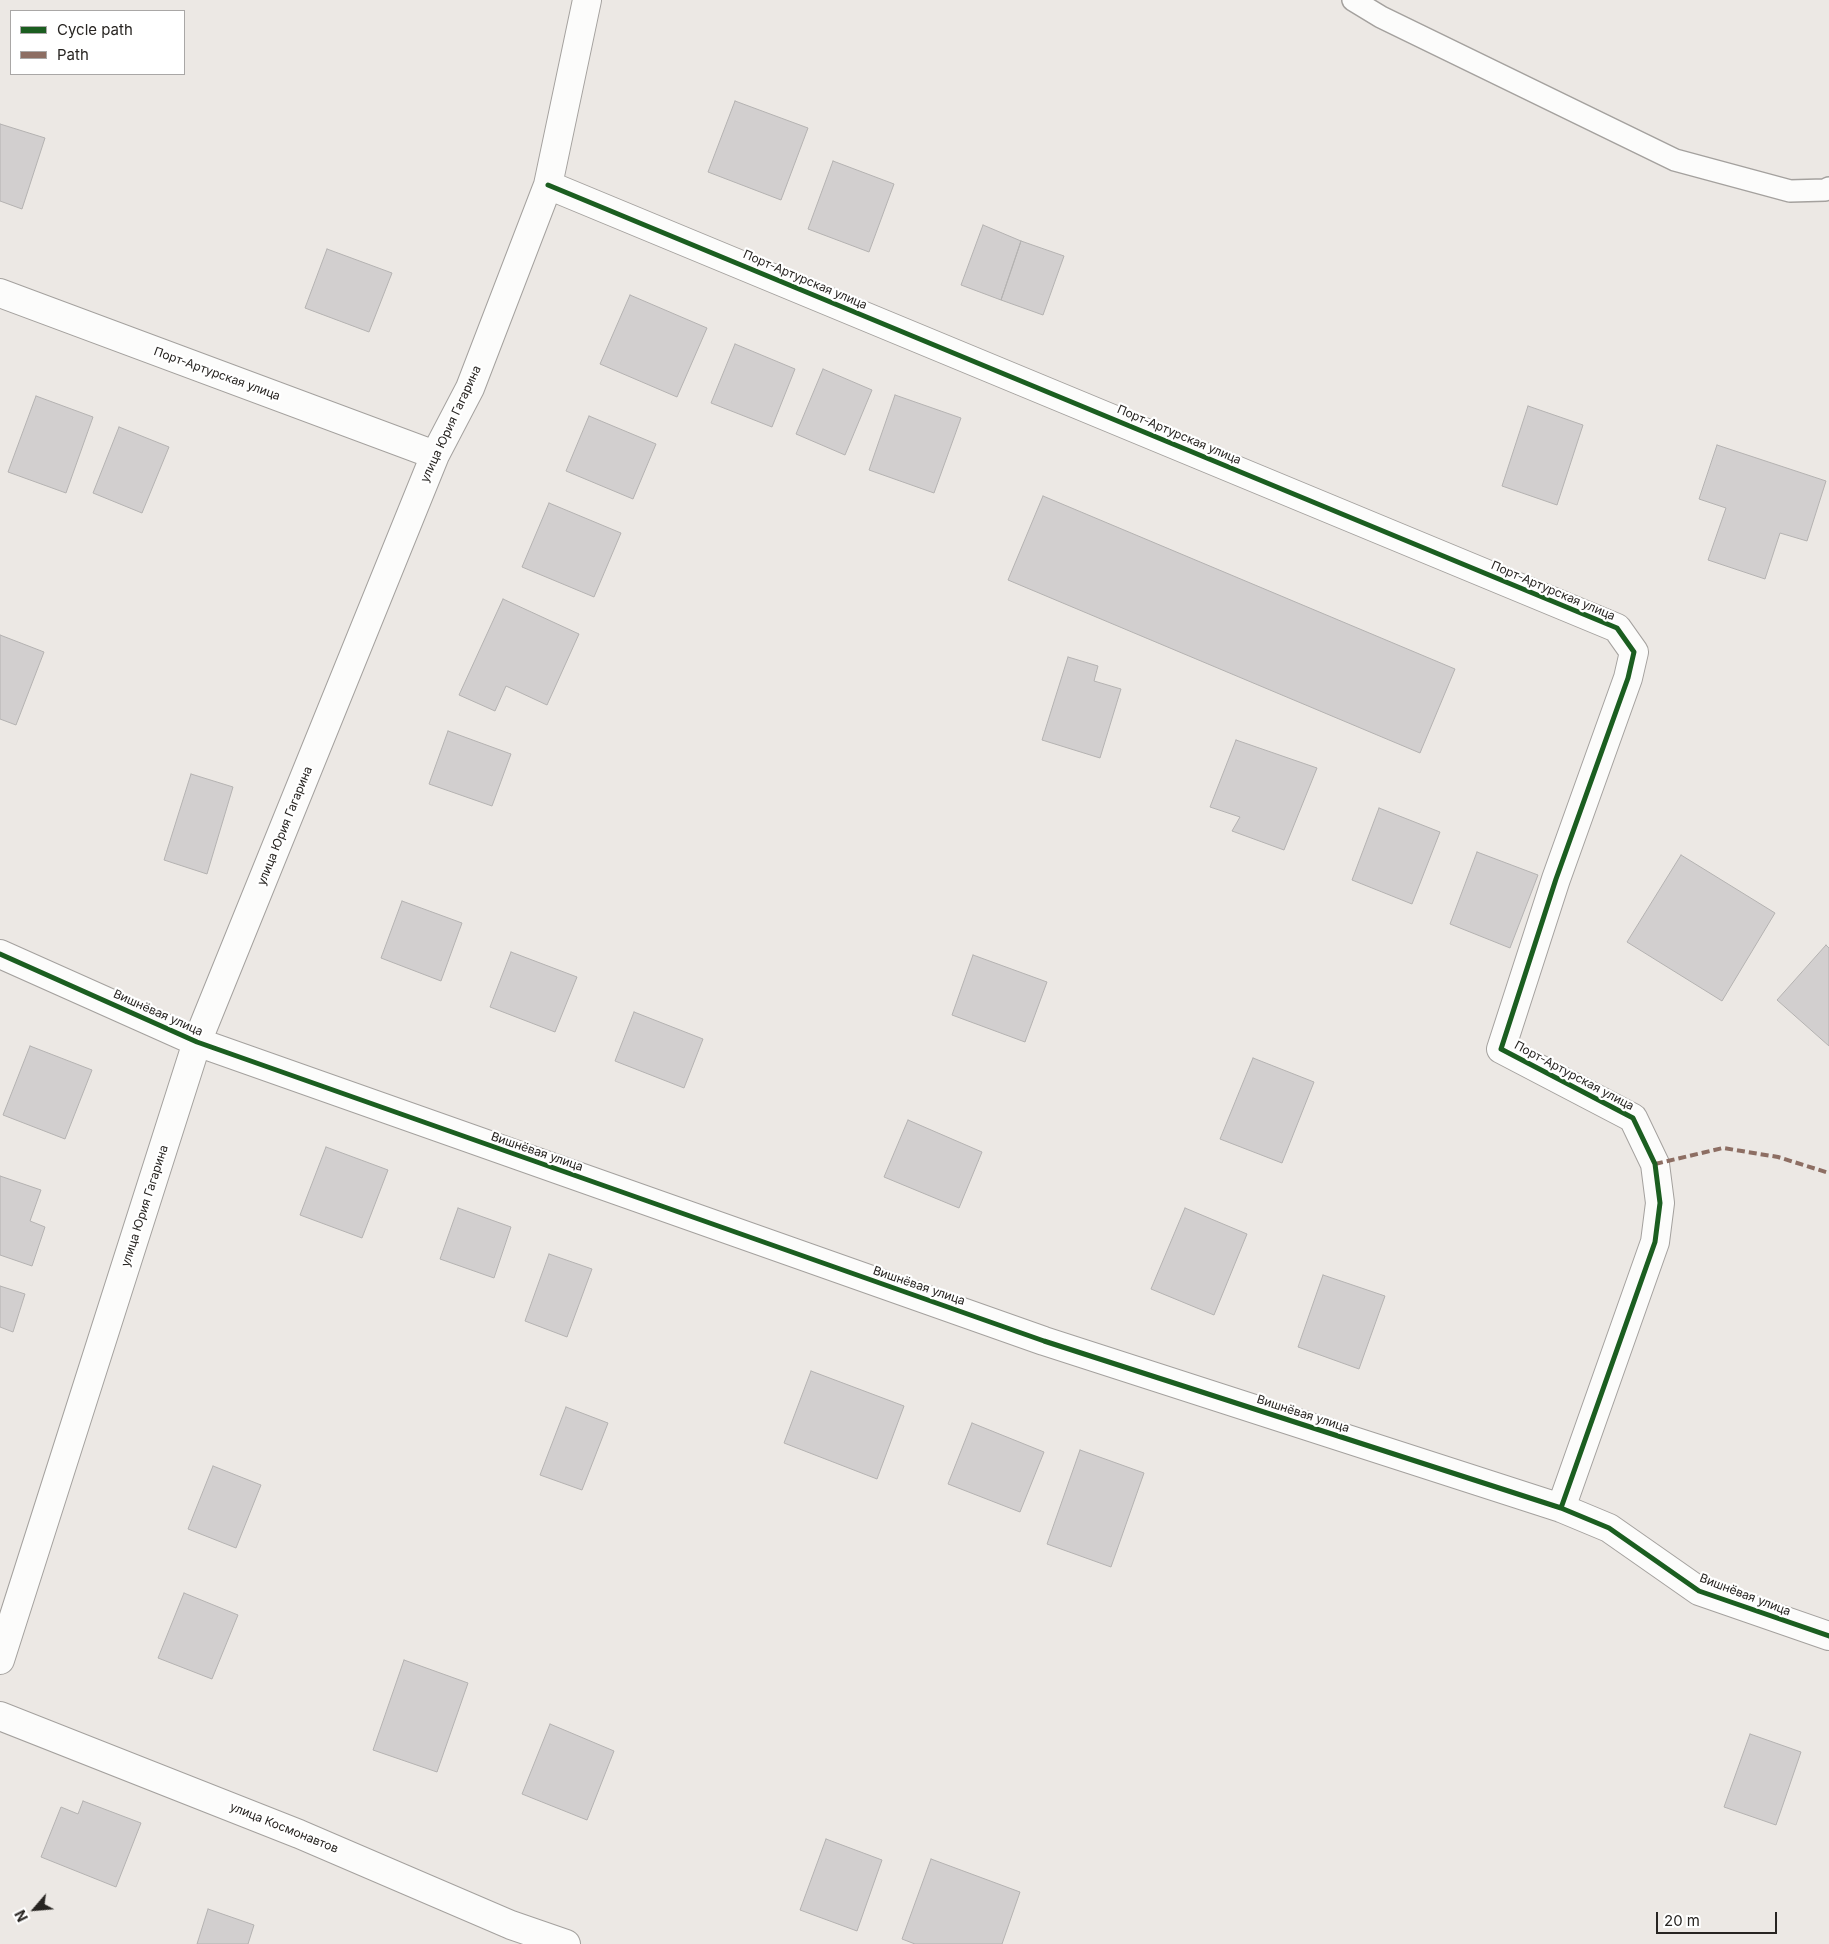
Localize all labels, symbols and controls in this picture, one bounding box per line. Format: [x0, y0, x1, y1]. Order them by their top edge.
legend [10, 10, 185, 75]
text: Cycle path [57, 20, 133, 39]
text: Path [57, 45, 89, 64]
street label: Порт-Артурская улица [741, 247, 869, 313]
street label: Порт-Артурская улица [152, 344, 282, 404]
street label: улица Юрия Гагарина [418, 363, 484, 485]
street label: Порт-Артурская улица [1115, 402, 1243, 468]
street label: Порт-Артурская улица [1489, 558, 1617, 624]
street label: улица Юрия Гагарина [255, 764, 315, 888]
street label: Вишнёвая улица [111, 987, 205, 1039]
street label: Порт-Артурская улица [1512, 1038, 1636, 1114]
street label: Вишнёвая улица [489, 1129, 585, 1175]
street label: улица Юрия Гагарина [119, 1143, 171, 1269]
street label: Вишнёвая улица [871, 1263, 967, 1309]
street label: Вишнёвая улица [1255, 1392, 1351, 1436]
street label: Вишнёвая улица [1697, 1571, 1793, 1619]
street label: улица Космонавтов [228, 1800, 340, 1856]
north arrow [10, 1884, 60, 1934]
scale bar [1659, 1902, 1780, 1934]
text: N [11, 1907, 31, 1925]
text: 20 m [1664, 1911, 1700, 1930]

